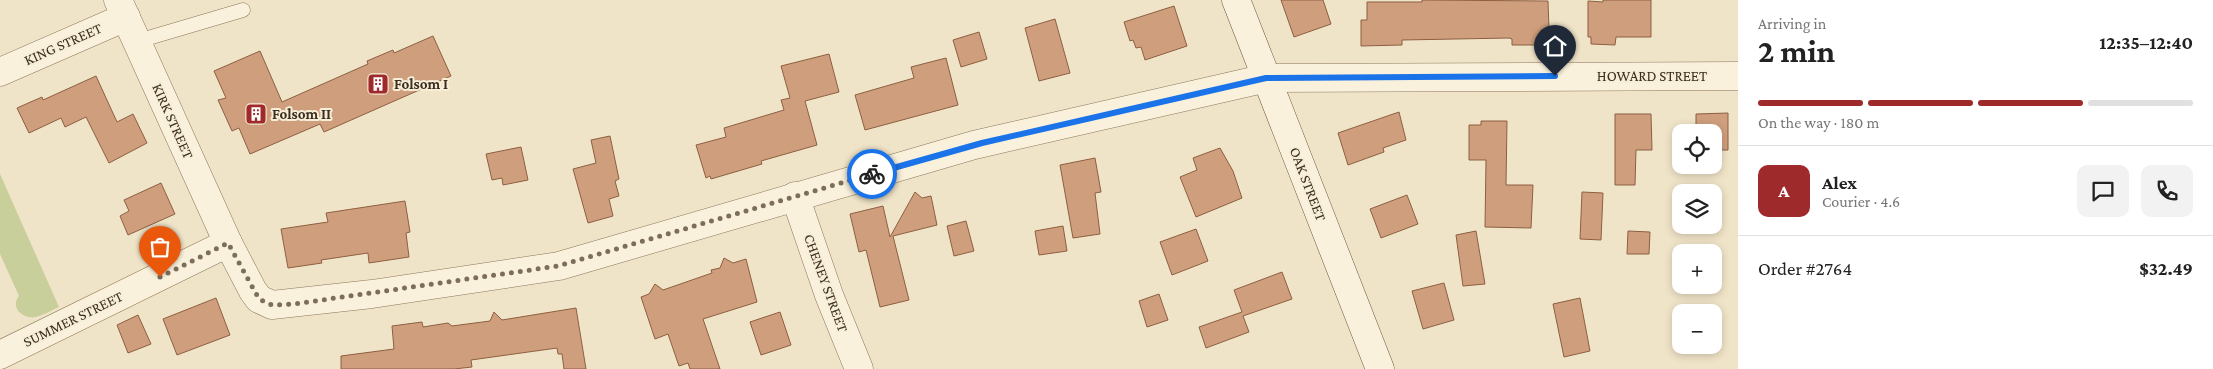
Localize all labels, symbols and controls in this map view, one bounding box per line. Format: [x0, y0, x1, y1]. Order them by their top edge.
text: Arriving in [1758, 15, 1826, 32]
street label: KING STREET [22, 20, 104, 68]
pin [1534, 25, 1576, 76]
icon: home [1541, 32, 1569, 60]
text: 12:35–12:40 [2099, 32, 2193, 53]
text: 2 min [1758, 33, 1835, 69]
street label: HOWARD STREET [1597, 68, 1707, 84]
building icon: Folsom I [366, 72, 390, 96]
place label: Folsom I [394, 76, 448, 92]
street label: KIRK STREET [149, 81, 197, 161]
building icon: Folsom II [244, 102, 268, 126]
place label: Folsom II [272, 106, 331, 122]
text: On the way · 180 m [1758, 114, 1879, 131]
map controls [1672, 124, 1722, 354]
button: locate [1672, 124, 1722, 174]
street label: OAK STREET [1287, 145, 1329, 223]
courier [847, 149, 897, 199]
icon: bike [858, 160, 886, 188]
button: chat [2077, 165, 2129, 217]
button: phone [2141, 165, 2193, 217]
text: Alex [1822, 172, 1857, 193]
text: A [1778, 180, 1790, 201]
button: layers [1672, 184, 1722, 234]
text: Courier · 4.6 [1822, 193, 1900, 210]
pin [139, 226, 181, 277]
street label: CHENEY STREET [801, 232, 851, 334]
icon: bag [146, 233, 174, 261]
button: + [1672, 244, 1722, 294]
text: Order #2764 [1758, 258, 1852, 279]
text: $32.49 [2139, 258, 2193, 279]
street label: SUMMER STREET [21, 288, 125, 350]
button: − [1672, 304, 1722, 354]

